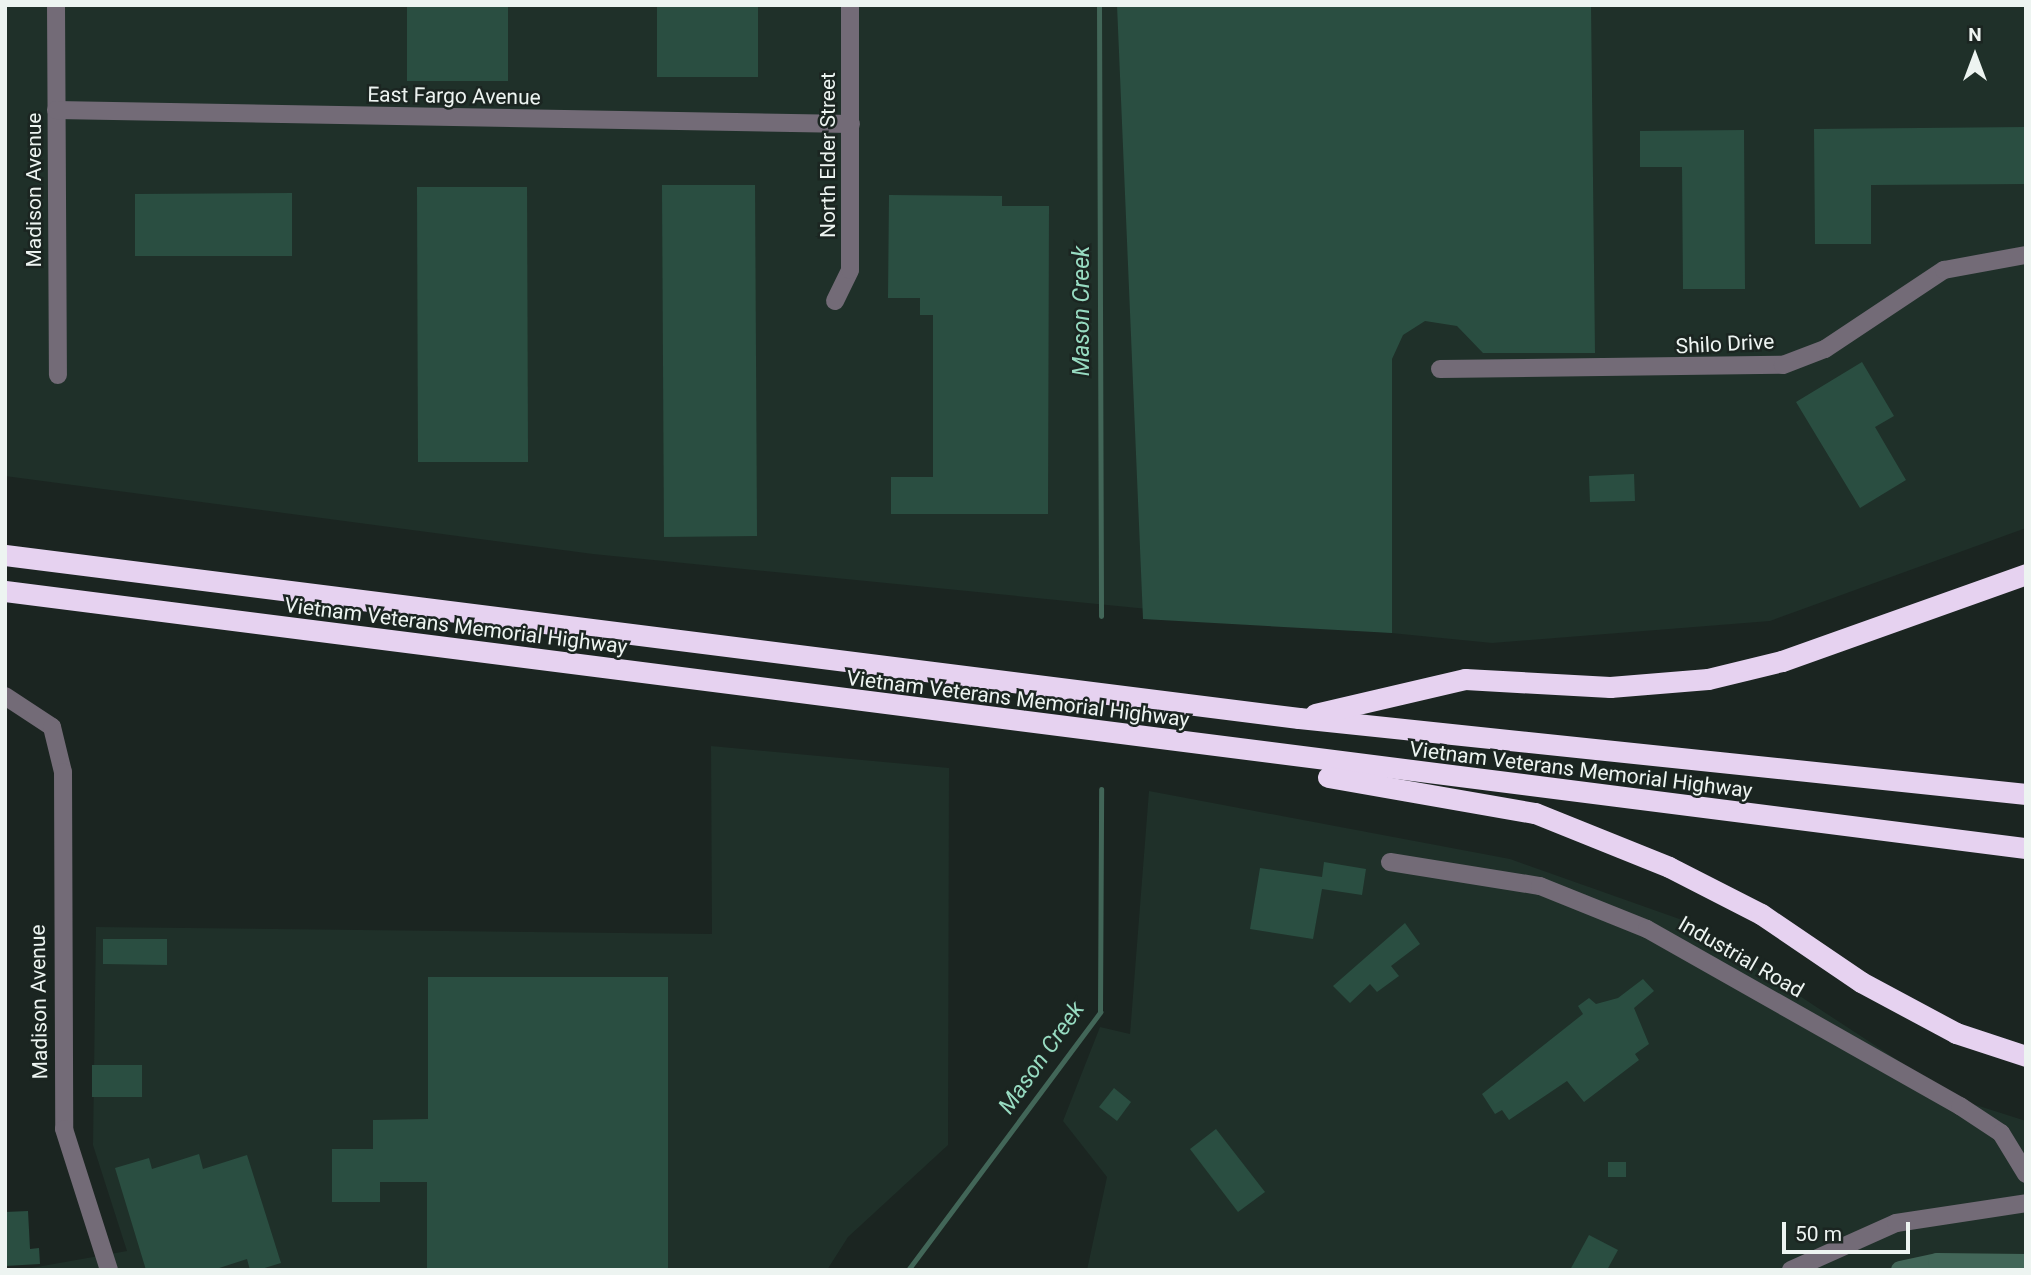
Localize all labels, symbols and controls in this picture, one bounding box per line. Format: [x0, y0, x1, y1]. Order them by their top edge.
north arrow [1940, 21, 2010, 91]
text: N [1968, 23, 1982, 46]
street label: North Elder Street [815, 72, 841, 238]
street label: East Fargo Avenue [367, 82, 541, 110]
street label: Madison Avenue [21, 113, 47, 267]
water label: Mason Creek [1068, 246, 1096, 376]
street label: Shilo Drive [1675, 329, 1775, 359]
street label: Vietnam Veterans Memorial Highway [283, 592, 629, 660]
street label: Vietnam Veterans Memorial Highway [845, 665, 1191, 733]
street label: Vietnam Veterans Memorial Highway [1408, 736, 1754, 804]
street label: Industrial Road [1674, 911, 1808, 1003]
street label: Madison Avenue [25, 924, 53, 1080]
water label: Mason Creek [993, 997, 1091, 1119]
scale bar [1786, 1208, 1914, 1252]
text: 50 m [1795, 1222, 1842, 1246]

